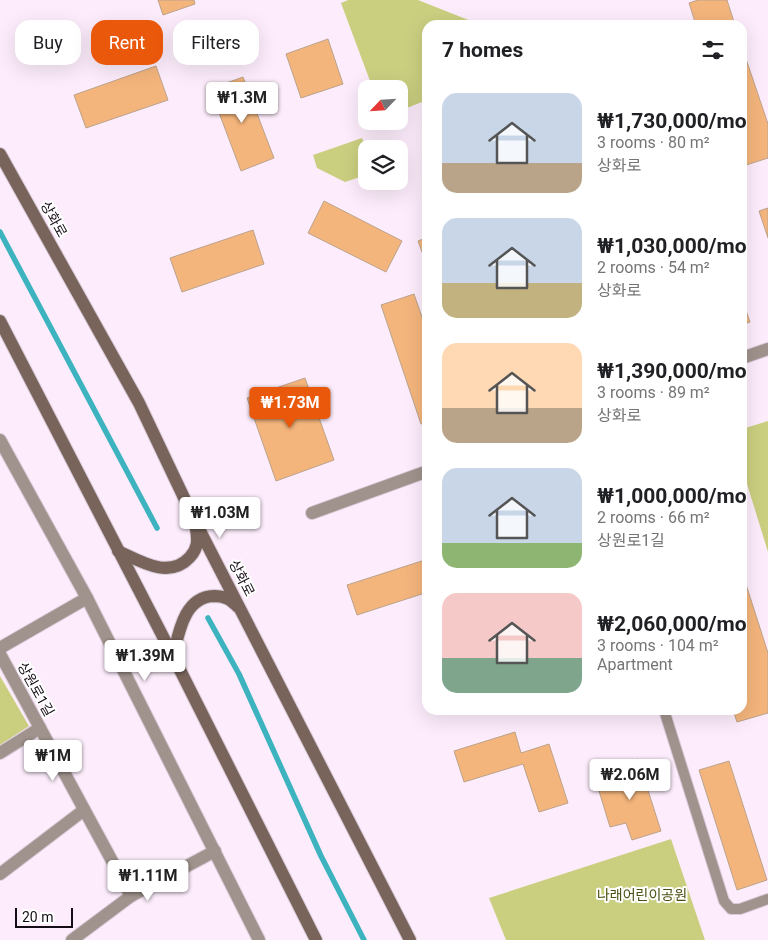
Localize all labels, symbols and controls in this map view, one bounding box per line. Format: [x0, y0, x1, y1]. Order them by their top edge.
chip: Buy [15, 20, 81, 65]
chip: Rent [91, 20, 163, 65]
chip: Filters [173, 20, 259, 65]
icon: filters [699, 36, 727, 64]
text: 7 homes [442, 38, 523, 62]
north arrow [358, 80, 408, 130]
map controls [358, 80, 408, 190]
pin: ₩1.3M [207, 82, 277, 124]
text: ₩1.3M [217, 88, 267, 107]
text: ₩1,730,000/mo [597, 109, 747, 133]
icon: home [482, 113, 542, 173]
text: 3 rooms · 80 m² [597, 133, 710, 152]
button: layers [358, 140, 408, 190]
text: 상화로 [597, 156, 641, 175]
street label: 상화로 [38, 198, 70, 240]
text: ₩1,030,000/mo [597, 234, 747, 258]
icon: home [482, 238, 542, 298]
text: 2 rooms · 54 m² [597, 258, 710, 277]
text: 상화로 [597, 281, 641, 300]
text: ₩1,390,000/mo [597, 359, 747, 383]
icon: home [482, 363, 542, 423]
text: 3 rooms · 89 m² [597, 383, 710, 402]
pin: ₩1.73M [249, 386, 331, 429]
text: ₩1.73M [260, 393, 320, 412]
text: 상화로 [597, 406, 641, 425]
text: ₩1,000,000/mo [597, 484, 747, 508]
icon: home [482, 488, 542, 548]
pin: ₩1.03M [179, 496, 261, 539]
text: ₩1.03M [190, 503, 250, 522]
text: 2 rooms · 66 m² [597, 508, 710, 527]
text: 상원로1길 [597, 531, 665, 550]
street label: 상화로 [226, 557, 258, 599]
text: ₩2,060,000/mo [597, 612, 747, 636]
icon: home [482, 613, 542, 673]
text: 3 rooms · 104 m² [597, 636, 719, 655]
pin: ₩1.39M [104, 640, 186, 682]
text: ₩1.39M [115, 646, 175, 665]
text: Apartment [597, 655, 673, 674]
street label: 상원로1길 [15, 659, 57, 719]
pin: ₩1M [29, 740, 77, 782]
text: ₩1M [35, 746, 71, 765]
pin: ₩2.06M [589, 758, 671, 801]
text: ₩2.06M [600, 765, 660, 784]
pin: ₩1.11M [107, 860, 189, 902]
text: ₩1.11M [118, 866, 178, 885]
park label: 나래어린이공원 [597, 887, 687, 903]
scale bar [15, 905, 72, 928]
text: 20 m [22, 909, 54, 925]

